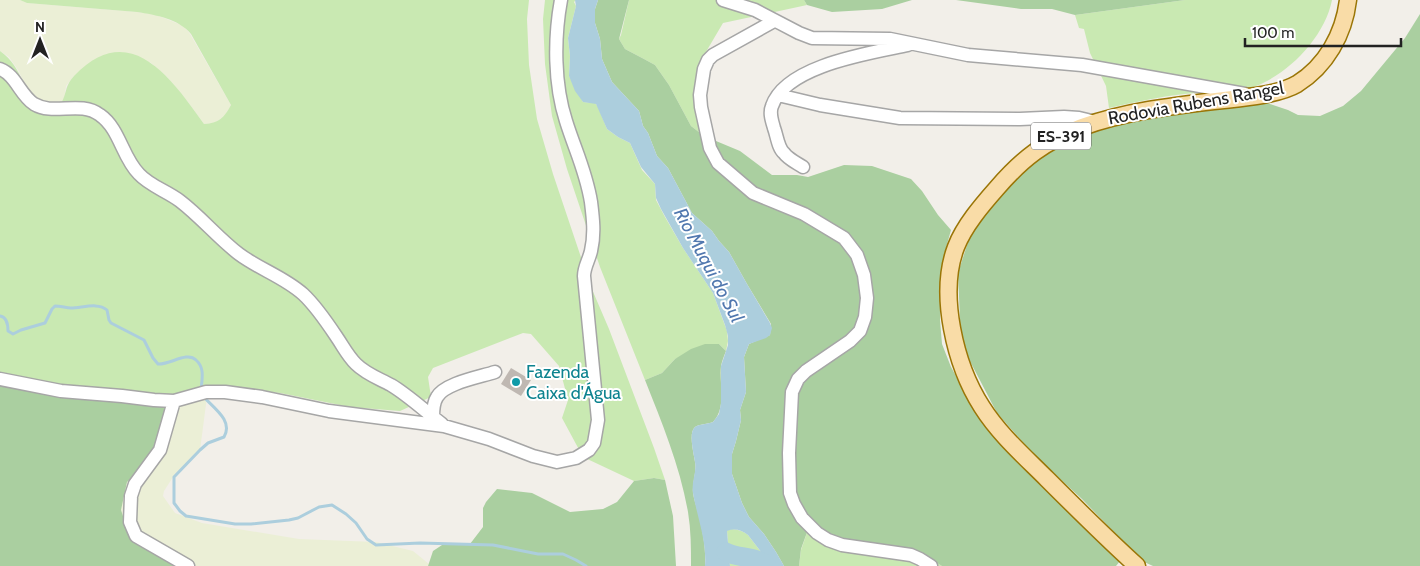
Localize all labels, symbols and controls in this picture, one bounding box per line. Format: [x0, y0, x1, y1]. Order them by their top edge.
north arrow [15, 15, 65, 65]
scale bar [1245, 15, 1401, 47]
text: N [35, 18, 45, 36]
text: 100 m [1252, 24, 1294, 42]
street label: Rodovia Rubens Rangel [1106, 77, 1286, 129]
road number: ES-391 [1031, 122, 1091, 150]
water label: Rio Muqui do Sul [669, 204, 749, 327]
place label: Fazenda Caixa d'Água [526, 361, 621, 404]
marker: Fazenda Caixa d'Água [510, 376, 522, 388]

